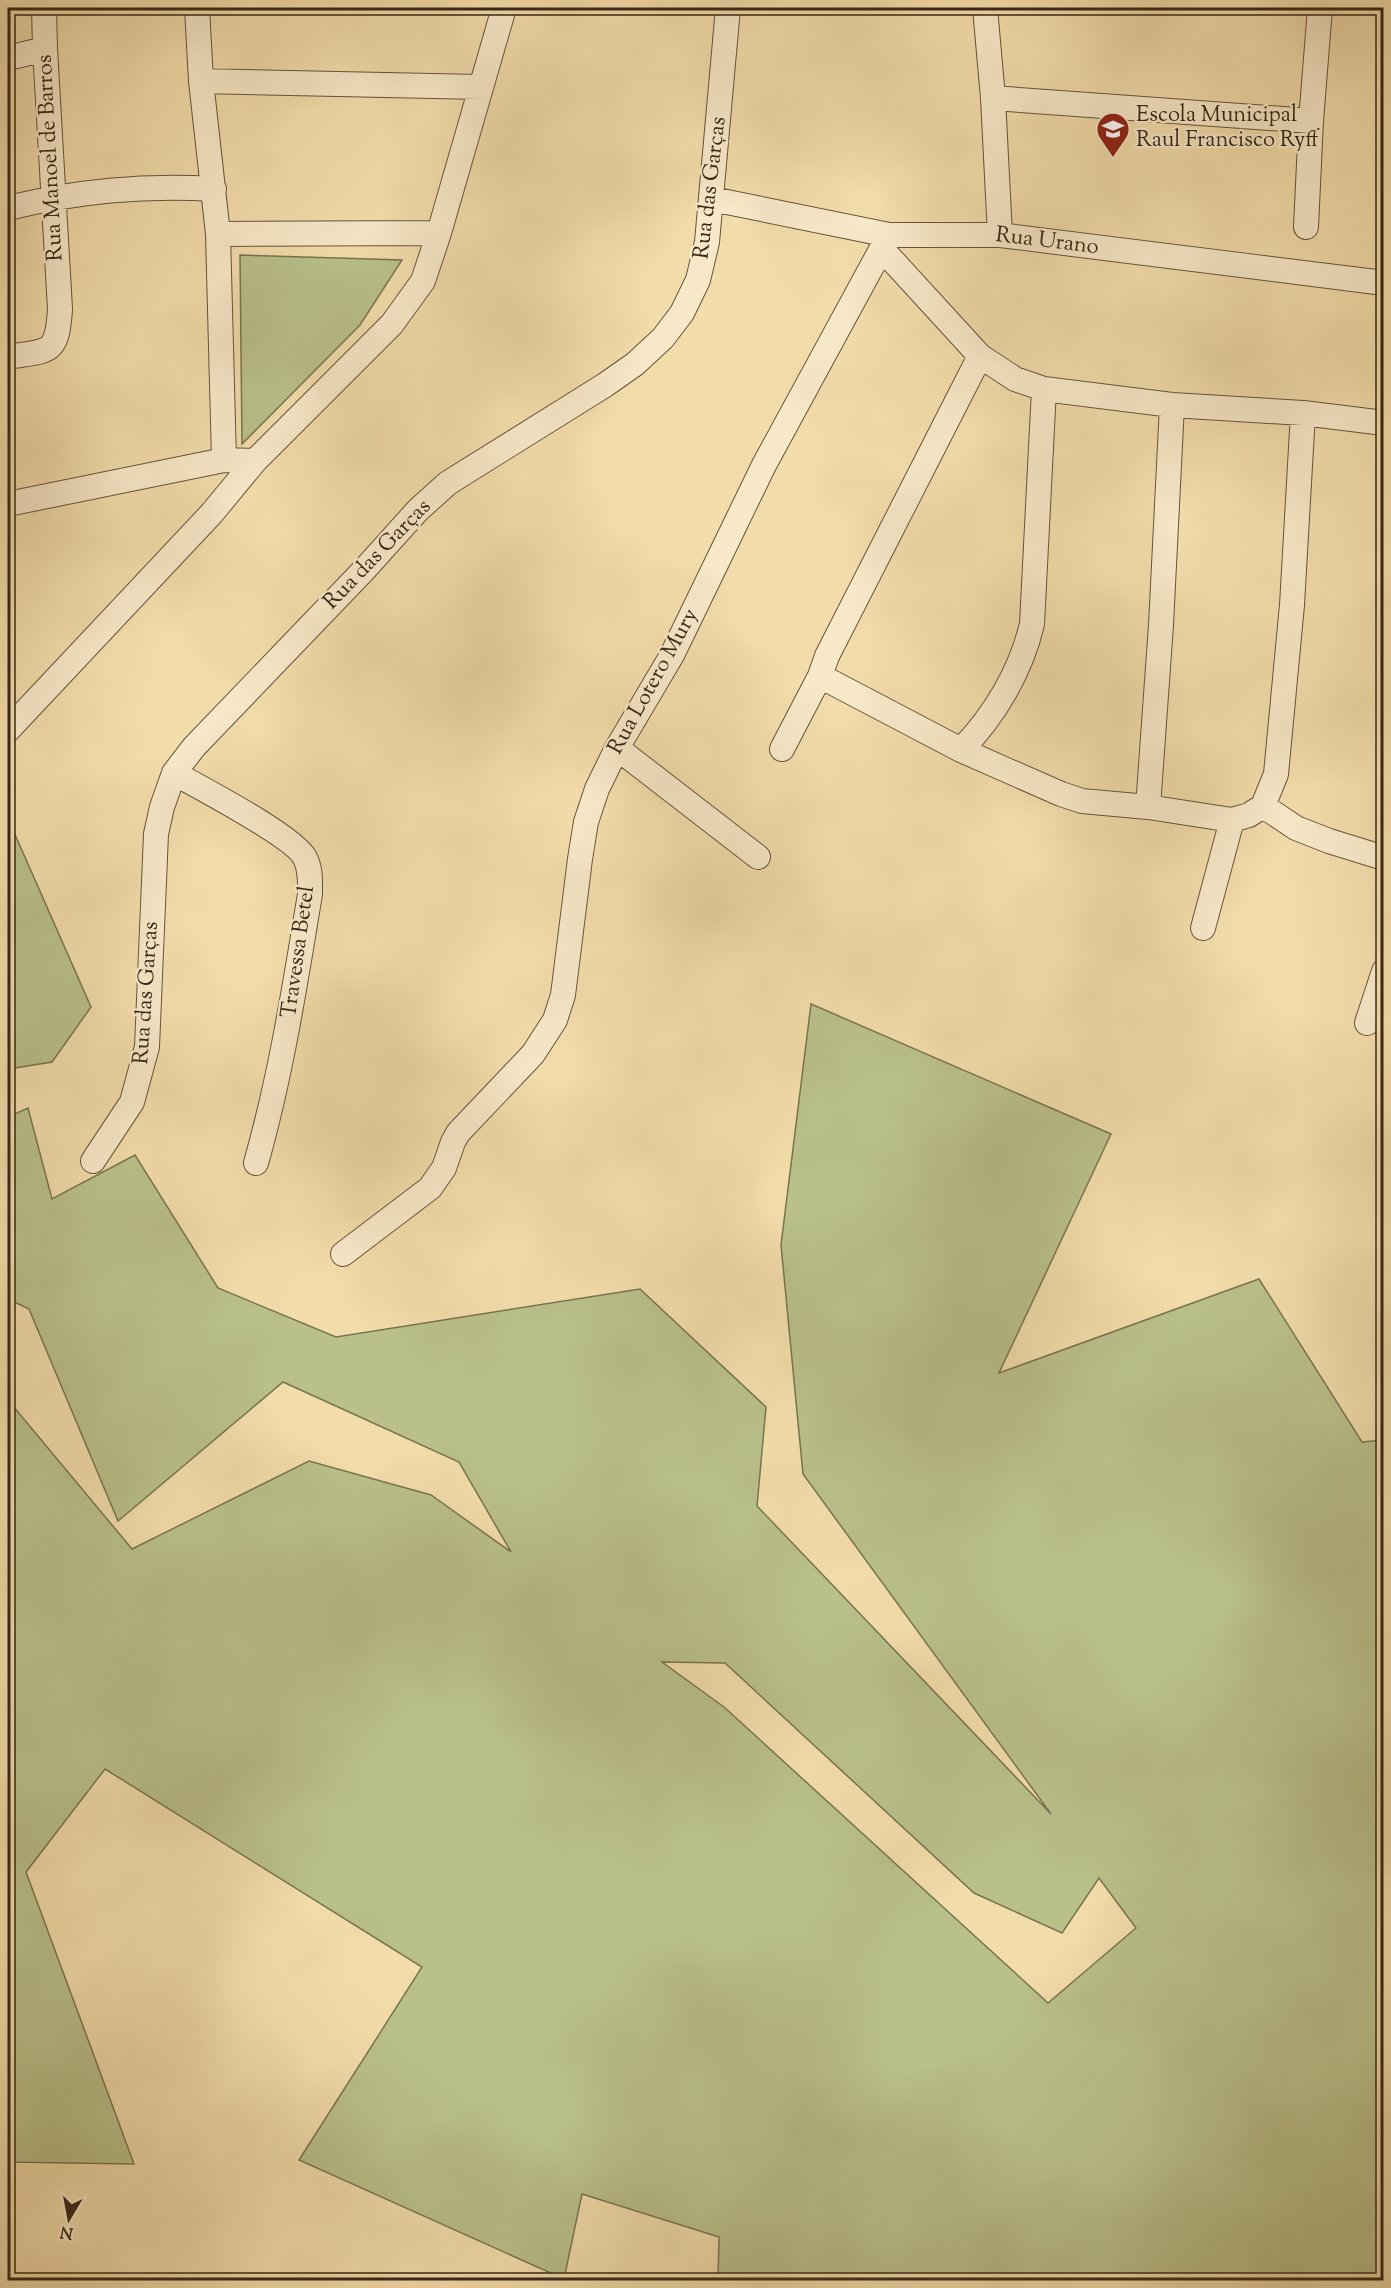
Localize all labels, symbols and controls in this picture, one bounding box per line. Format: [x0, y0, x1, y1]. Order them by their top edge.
street label: Rua Manoel de Barros [30, 54, 72, 262]
place label: Escola Municipal Raul Francisco Ryff [1136, 100, 1320, 157]
school or university icon: Escola Municipal Raul Francisco Ryff [1095, 111, 1131, 158]
street label: Rua das Garças [686, 115, 736, 261]
street label: Rua Urano [994, 220, 1100, 264]
street label: Rua das Garças [317, 492, 439, 618]
street label: Rua Lotero Mury [601, 603, 707, 761]
street label: Travessa Betel [274, 884, 324, 1020]
street label: Rua das Garças [126, 920, 168, 1066]
north arrow [39, 2189, 99, 2249]
text: N [58, 2219, 75, 2244]

